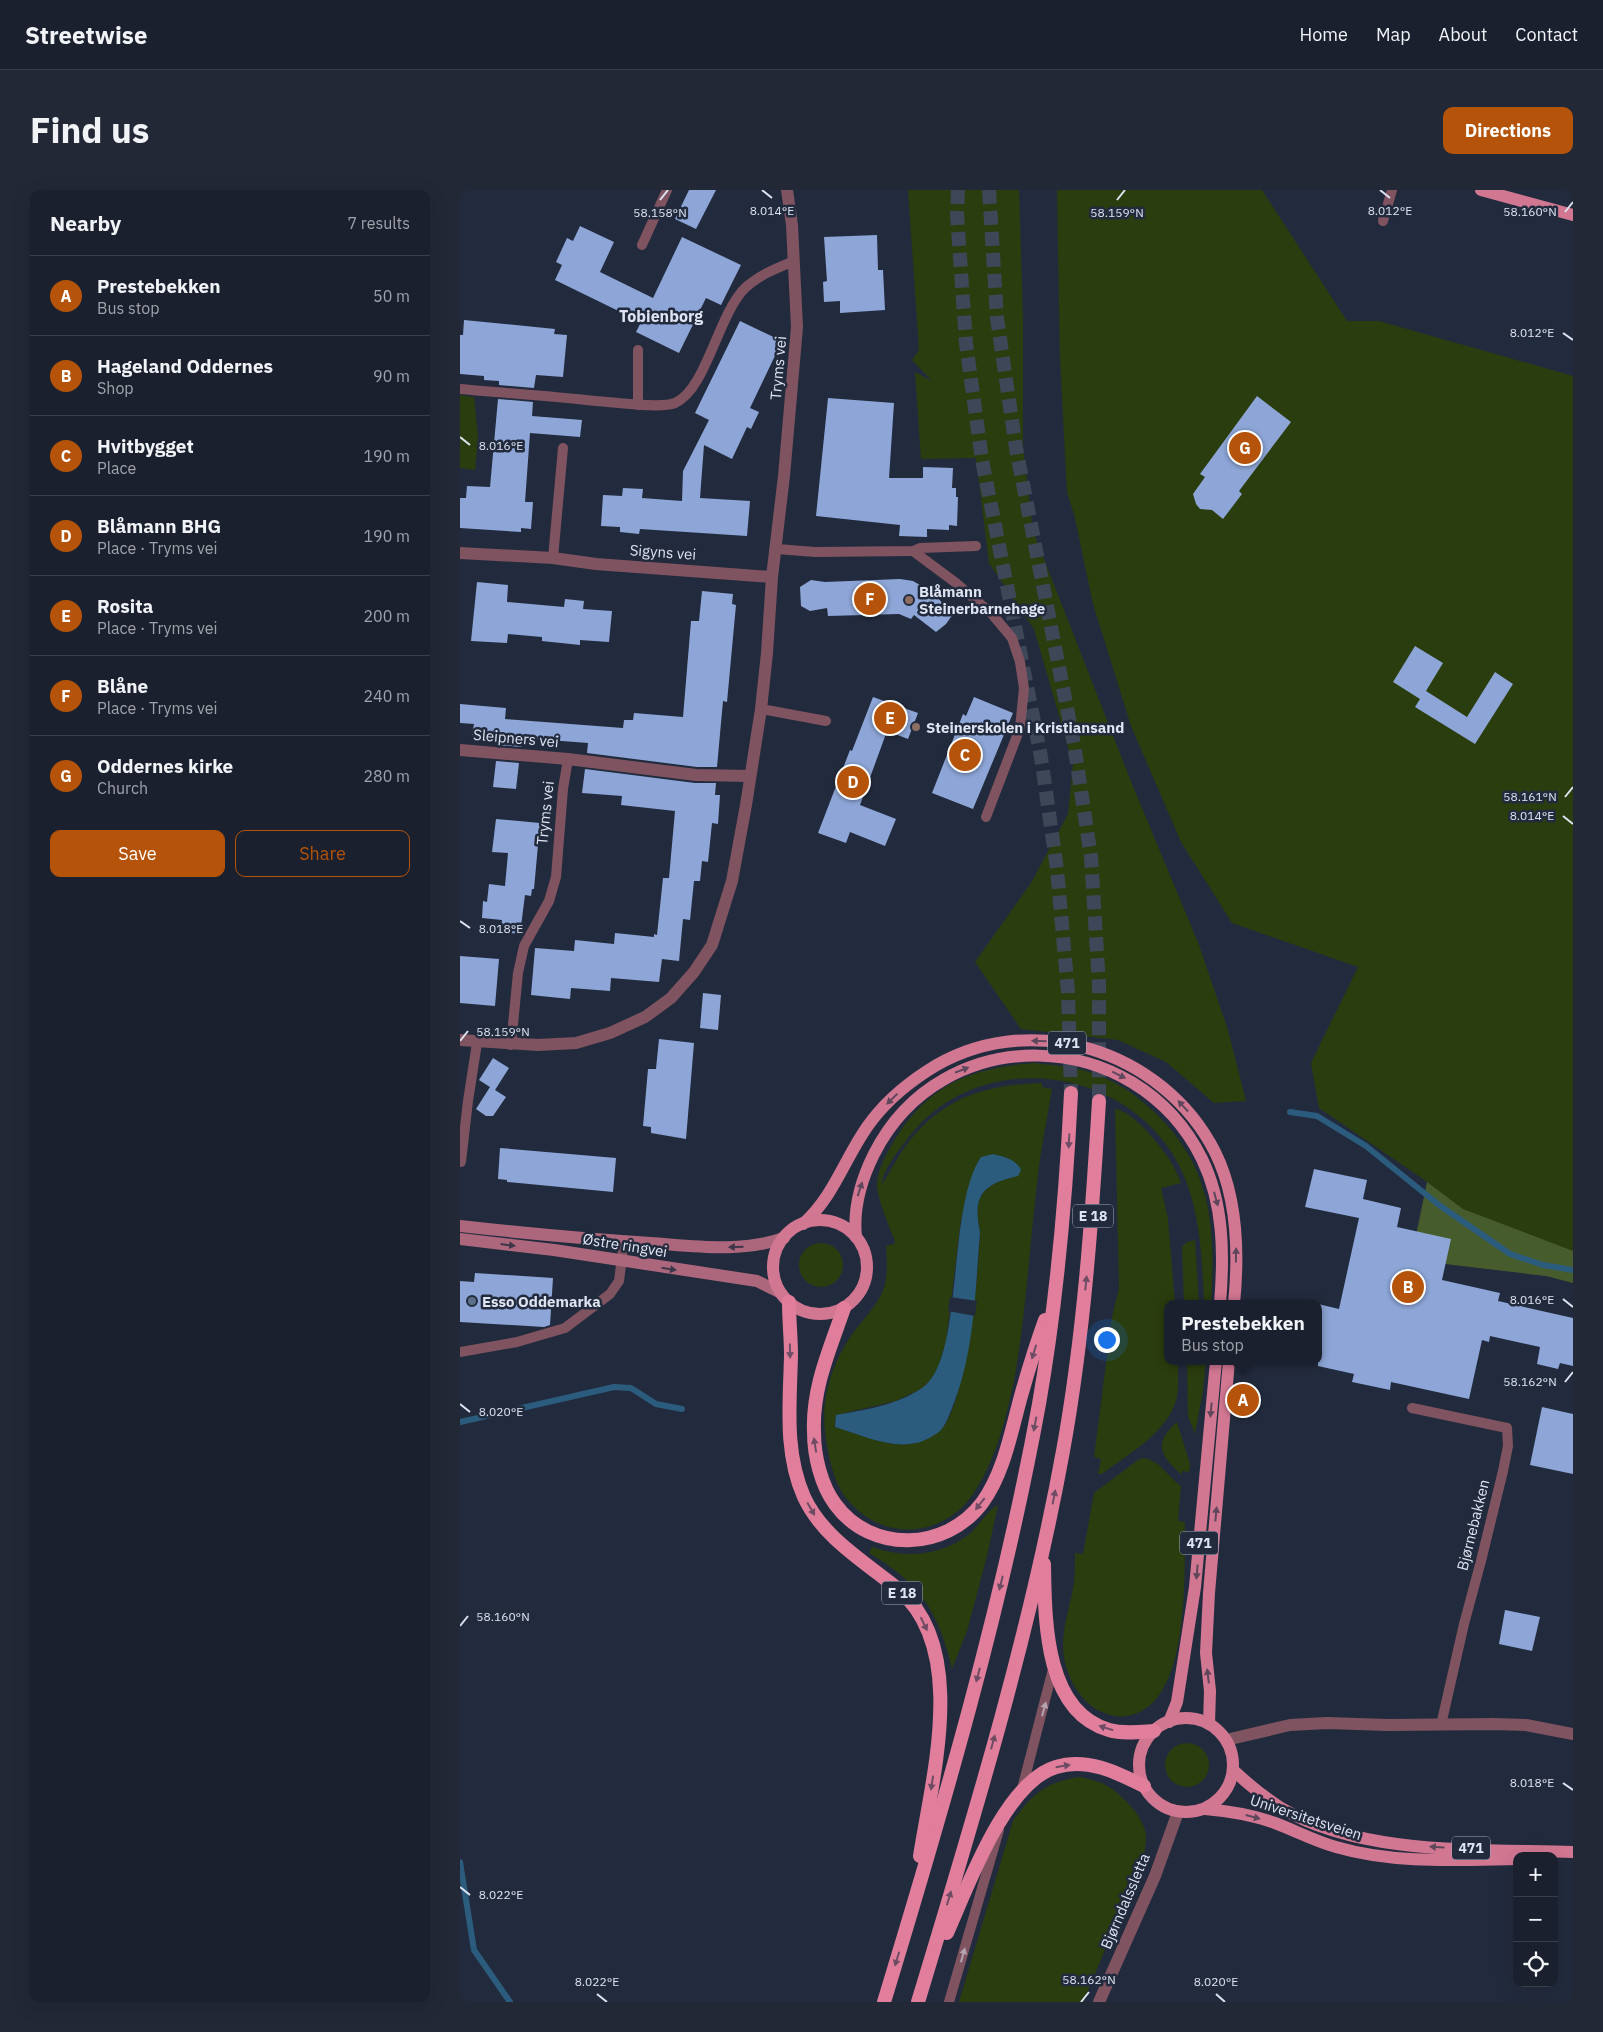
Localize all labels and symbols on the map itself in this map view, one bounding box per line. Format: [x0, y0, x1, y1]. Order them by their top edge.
text: 8.014°E [750, 203, 794, 218]
text: 8.012°E [1368, 203, 1412, 218]
text: 58.160°N [1503, 204, 1557, 219]
text: 58.158°N [633, 205, 687, 220]
text: 58.159°N [1090, 205, 1144, 220]
district label: Tobienborg [619, 306, 703, 326]
text: 8.012°E [1510, 325, 1554, 340]
street label: Tryms vei [766, 335, 790, 401]
pin: G [1229, 429, 1261, 467]
text: 8.016°E [479, 438, 523, 453]
street label: Sigyns vei [629, 540, 697, 564]
pin: F [854, 580, 886, 618]
place label: Blåmann Steinerbarnehage [919, 582, 1045, 618]
marker: Blåmann Steinerbarnehage [903, 594, 915, 606]
pin: E [874, 699, 906, 737]
place label: Steinerskolen i Kristiansand [926, 718, 1124, 737]
marker: Steinerskolen i Kristiansand [910, 721, 922, 733]
street label: Sleipners vei [472, 725, 560, 751]
pin: C [949, 736, 981, 774]
pin: D [837, 763, 869, 801]
street label: Tryms vei [532, 780, 558, 846]
text: 58.161°N [1503, 789, 1557, 804]
text: 8.014°E [1510, 808, 1554, 823]
text: 8.018°E [479, 921, 523, 936]
text: 58.159°N [476, 1024, 530, 1039]
road number: 471 [1048, 1031, 1086, 1054]
one-way arrow [1030, 1036, 1046, 1044]
one-way arrow [955, 1066, 970, 1074]
one-way arrow [1112, 1072, 1126, 1080]
one-way arrow [886, 1092, 898, 1104]
one-way arrow [1177, 1099, 1188, 1112]
one-way arrow [1064, 1134, 1072, 1150]
one-way arrow [857, 1182, 865, 1197]
one-way arrow [1212, 1192, 1220, 1207]
road number: E 18 [1073, 1204, 1113, 1228]
street label: Østre ringvei [581, 1229, 669, 1261]
one-way arrow [501, 1241, 517, 1249]
one-way arrow [728, 1243, 744, 1251]
one-way arrow [1232, 1247, 1240, 1263]
one-way arrow [662, 1265, 678, 1273]
pin: B [1392, 1268, 1424, 1306]
one-way arrow [1082, 1275, 1090, 1291]
place label: Esso Oddemarka [482, 1292, 601, 1311]
text: 8.016°E [1510, 1292, 1554, 1307]
marker: Esso Oddemarka [466, 1295, 478, 1307]
your location [1094, 1327, 1120, 1353]
one-way arrow [787, 1343, 795, 1359]
one-way arrow [1030, 1344, 1038, 1359]
text: 58.162°N [1503, 1374, 1557, 1389]
pin: A [1227, 1381, 1259, 1419]
one-way arrow [1207, 1402, 1215, 1418]
text: 8.020°E [479, 1404, 523, 1419]
one-way arrow [1031, 1417, 1039, 1432]
one-way arrow [811, 1437, 819, 1453]
street label: Bjørnebakken [1452, 1477, 1494, 1573]
one-way arrow [1050, 1489, 1058, 1505]
one-way arrow [975, 1497, 986, 1510]
one-way arrow [807, 1503, 816, 1516]
one-way arrow [1213, 1506, 1221, 1522]
road number: 471 [1180, 1532, 1218, 1555]
one-way arrow [1193, 1564, 1201, 1580]
one-way arrow [997, 1575, 1005, 1591]
road number: E 18 [882, 1582, 922, 1605]
text: 58.160°N [476, 1609, 530, 1624]
one-way arrow [920, 1616, 929, 1631]
one-way arrow [974, 1667, 982, 1682]
one-way arrow [1204, 1667, 1212, 1683]
one-way arrow [1040, 1701, 1048, 1716]
one-way arrow [1098, 1724, 1113, 1732]
one-way arrow [990, 1734, 998, 1749]
one-way arrow [1056, 1762, 1072, 1770]
one-way arrow [927, 1775, 935, 1791]
text: 8.018°E [1510, 1775, 1554, 1790]
street label: Universitetsveien [1248, 1790, 1364, 1844]
one-way arrow [1245, 1813, 1260, 1821]
road number: 471 [1452, 1836, 1490, 1860]
one-way arrow [1429, 1842, 1445, 1850]
street label: Bjørndalssletta [1096, 1850, 1154, 1952]
text: 8.022°E [479, 1887, 523, 1902]
one-way arrow [946, 1891, 954, 1906]
one-way arrow [959, 1948, 967, 1963]
one-way arrow [893, 1952, 901, 1967]
text: 58.162°N [1062, 1972, 1116, 1987]
text: 8.022°E [575, 1974, 619, 1989]
text: 8.020°E [1194, 1974, 1238, 1989]

